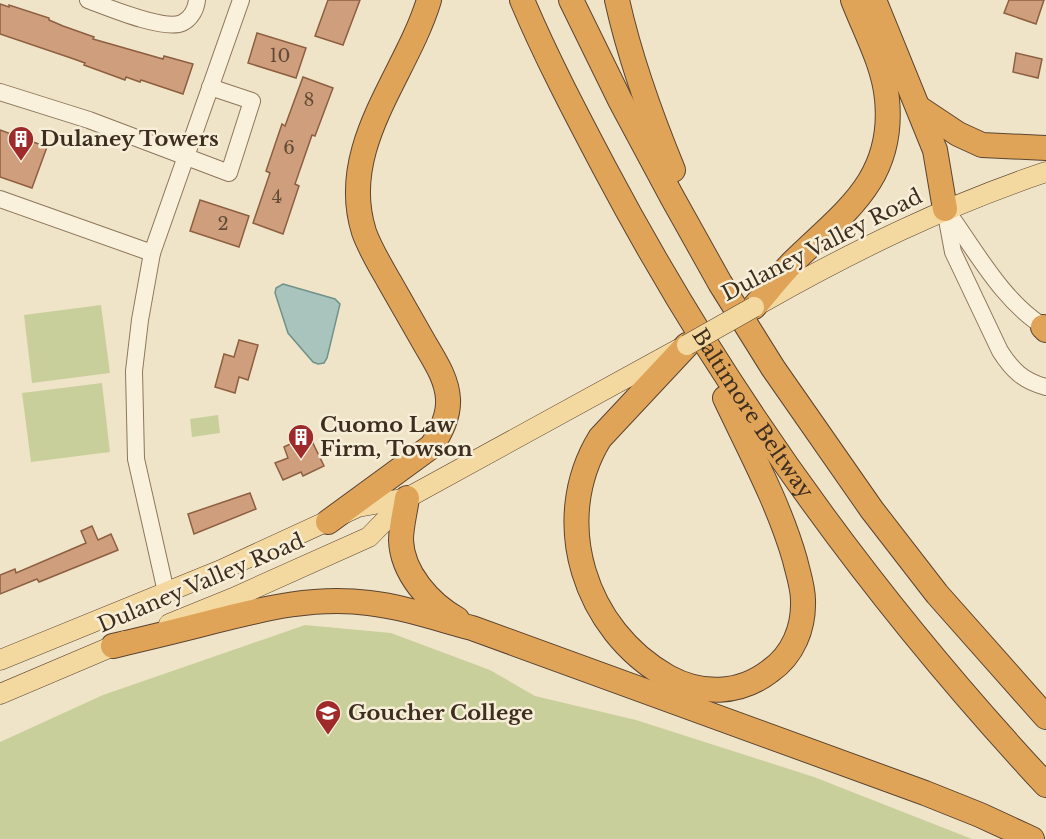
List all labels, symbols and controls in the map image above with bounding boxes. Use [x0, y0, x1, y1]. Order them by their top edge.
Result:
house number: 10 [270, 45, 290, 67]
house number: 8 [304, 89, 314, 111]
building icon: Dulaney Towers [6, 124, 36, 162]
place label: Dulaney Towers [40, 126, 219, 152]
house number: 6 [283, 137, 295, 159]
street label: Dulaney Valley Road [717, 183, 927, 307]
house number: 4 [272, 186, 282, 208]
house number: 2 [217, 213, 229, 235]
street label: Baltimore Beltway [687, 324, 819, 504]
place label: Cuomo Law Firm, Towson [320, 412, 473, 462]
building icon: Cuomo Law Firm, Towson [286, 422, 316, 460]
street label: Dulaney Valley Road [94, 528, 308, 638]
school or university icon: Goucher College [313, 698, 343, 736]
place label: Goucher College [348, 700, 533, 726]

